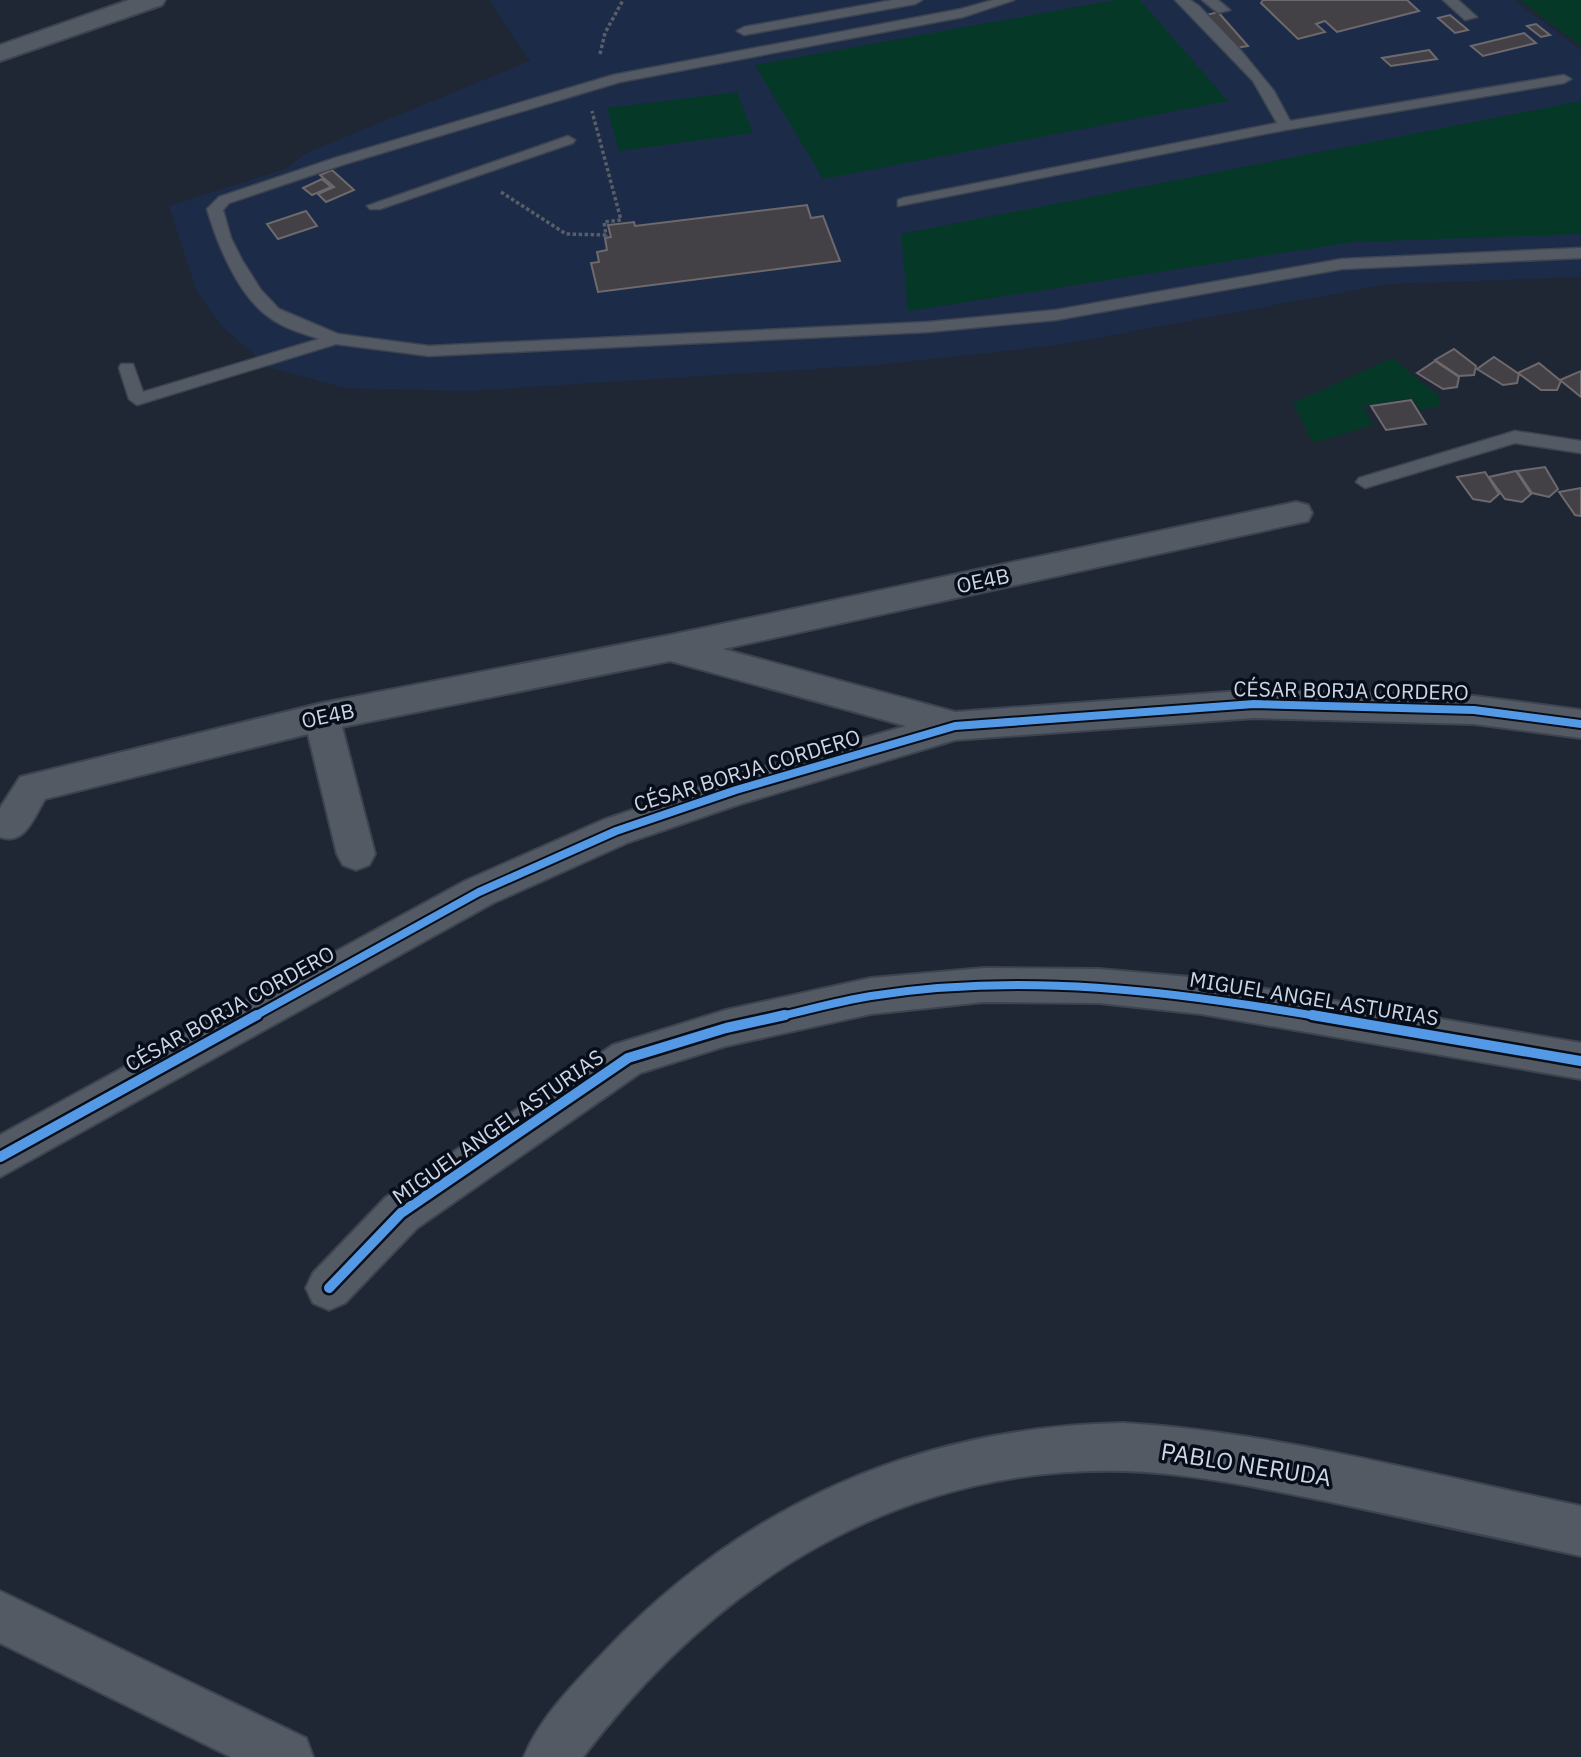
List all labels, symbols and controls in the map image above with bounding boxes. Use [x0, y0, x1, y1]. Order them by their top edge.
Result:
street label: OE4B [954, 561, 1012, 599]
street label: CÉSAR BORJA CORDERO [1233, 674, 1469, 706]
street label: OE4B [299, 696, 357, 734]
street label: CÉSAR BORJA CORDERO [630, 722, 863, 818]
street label: CÉSAR BORJA CORDERO [120, 939, 339, 1077]
street label: MIGUEL ANGEL ASTURIAS [1188, 964, 1441, 1032]
street label: MIGUEL ANGEL ASTURIAS [386, 1043, 609, 1210]
street label: PABLO NERUDA [1159, 1435, 1334, 1493]

